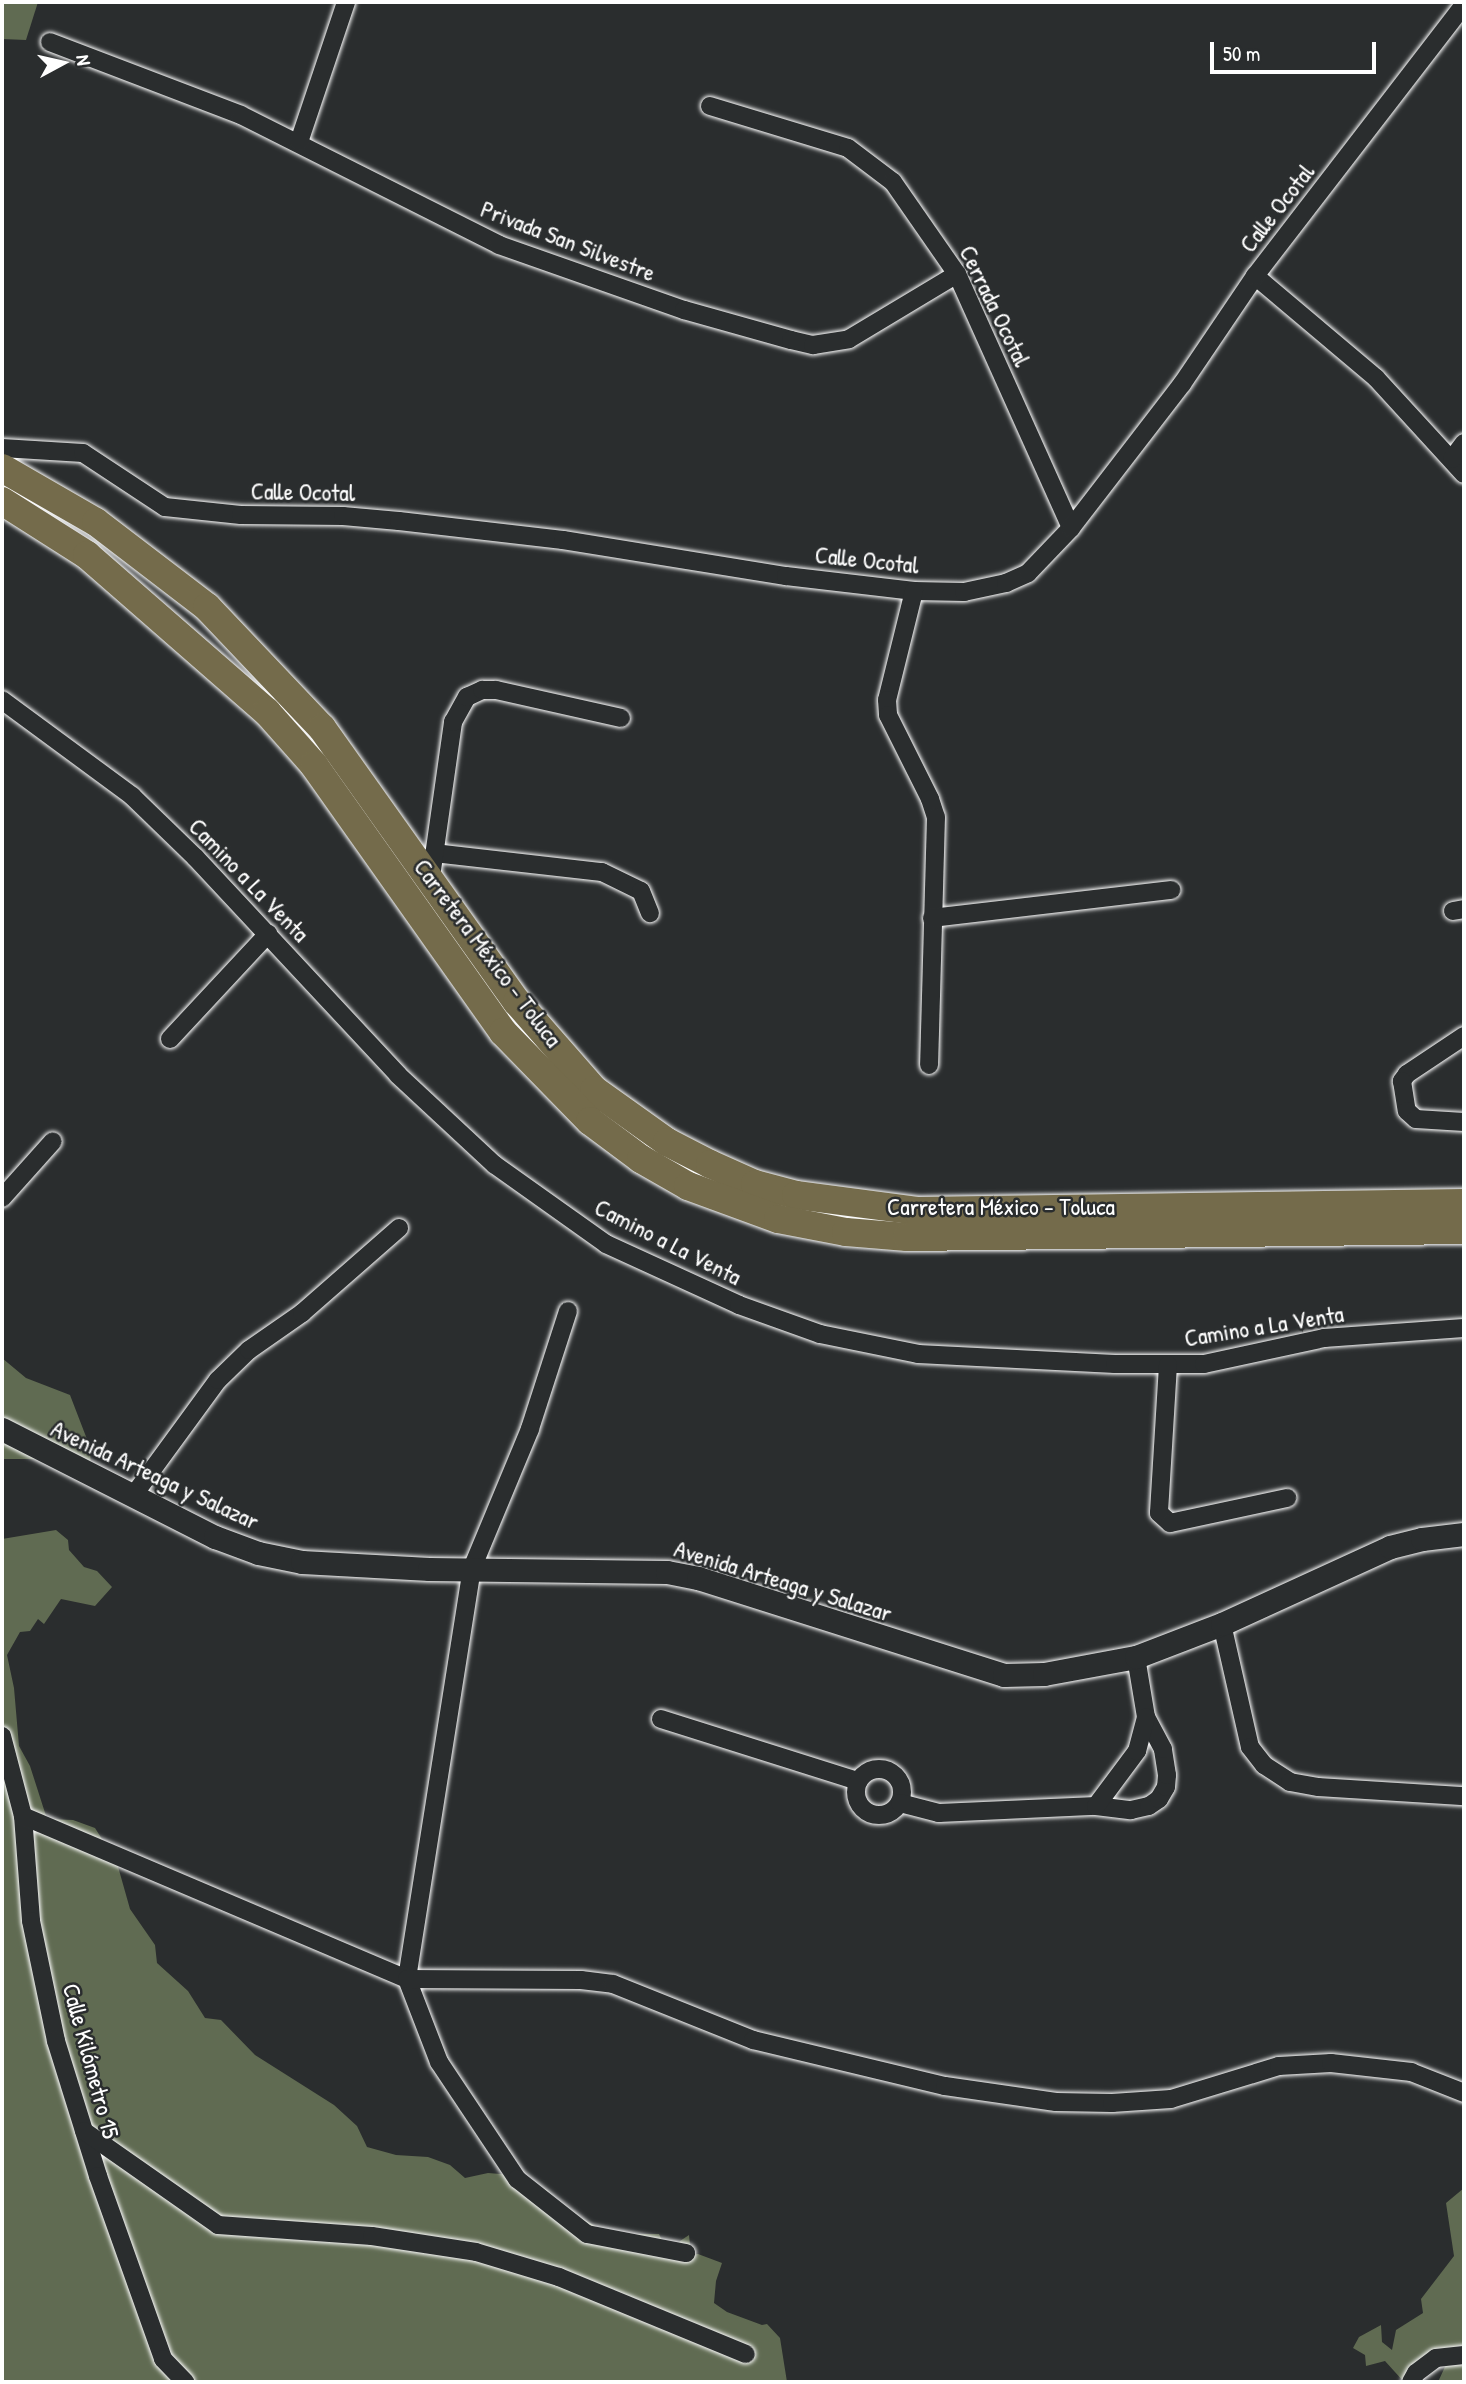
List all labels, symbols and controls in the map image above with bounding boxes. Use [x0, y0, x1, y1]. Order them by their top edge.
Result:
north arrow [28, 28, 98, 98]
scale bar [1214, 28, 1380, 72]
text: 50 m [1223, 39, 1260, 68]
text: N [70, 53, 97, 67]
street label: Calle Ocotal [1234, 158, 1320, 258]
street label: Privada San Silvestre [477, 195, 659, 287]
street label: Cerrada Ocotal [953, 241, 1037, 371]
street label: Calle Ocotal [251, 477, 355, 507]
street label: Calle Ocotal [814, 540, 920, 580]
street label: Camino a La Venta [183, 812, 315, 948]
street label: Carretera México - Toluca [408, 853, 568, 1053]
street label: Camino a La Venta [590, 1193, 746, 1291]
street label: Carretera México - Toluca [887, 1193, 1115, 1221]
street label: Camino a La Venta [1182, 1299, 1346, 1353]
street label: Avenida Arteaga y Salazar [47, 1414, 263, 1536]
street label: Avenida Arteaga y Salazar [671, 1534, 895, 1628]
street label: Calle Kilómetro 15 [56, 1980, 126, 2142]

